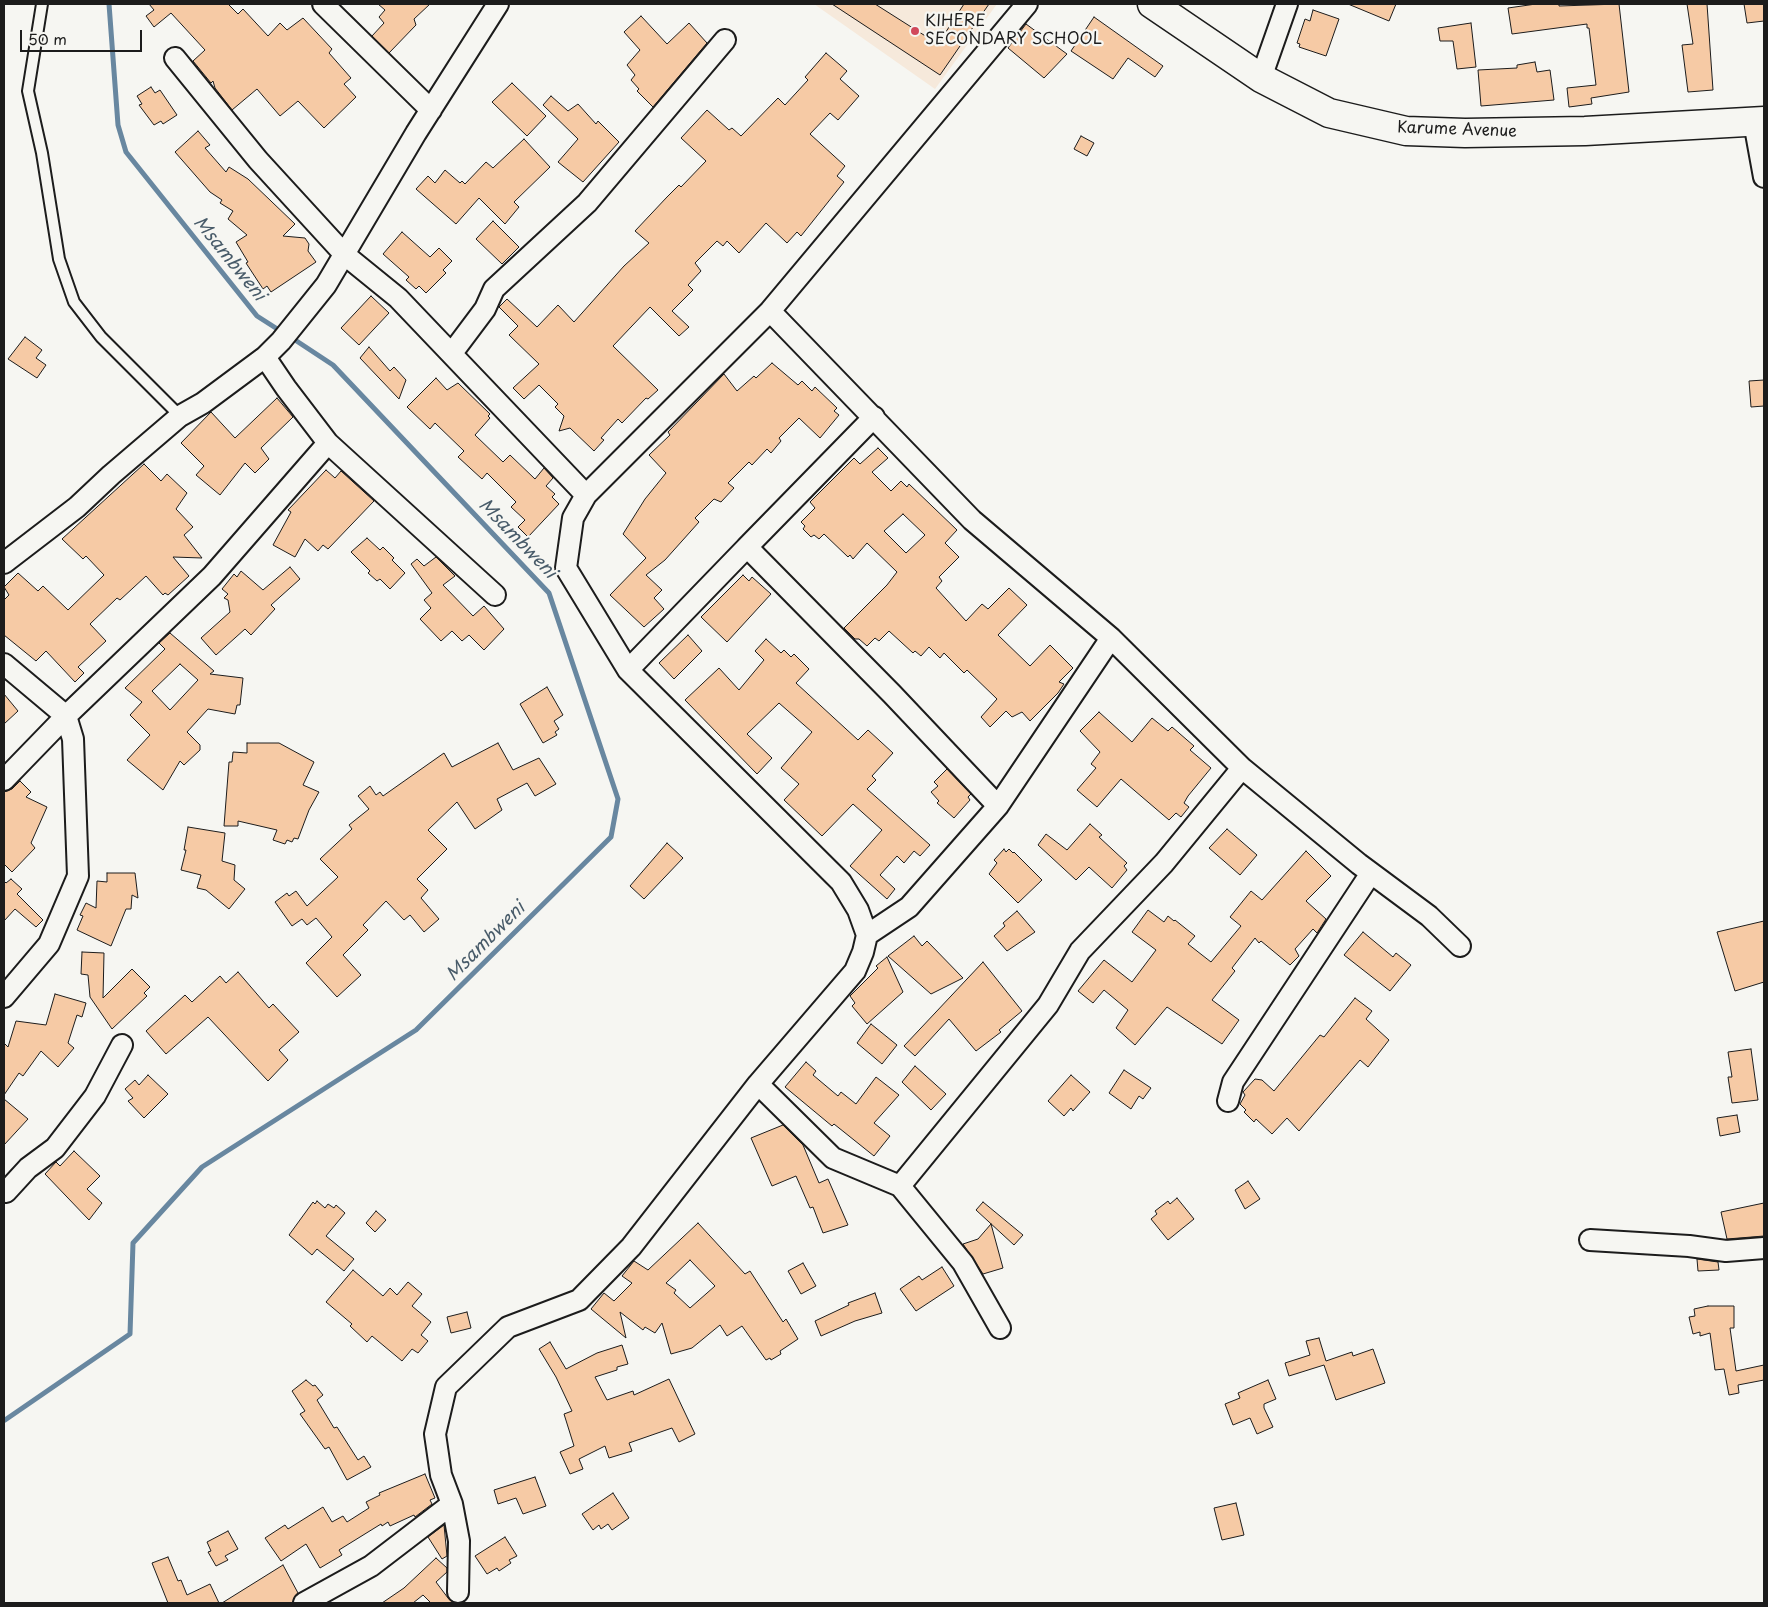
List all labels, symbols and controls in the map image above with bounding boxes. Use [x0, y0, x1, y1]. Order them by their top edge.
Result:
place label: KIHERE SECONDARY SCHOOL [925, 12, 1102, 50]
scale bar [22, 20, 145, 52]
marker: KIHERE SECONDARY SCHOOL [909, 25, 921, 37]
text: 50 m [28, 27, 67, 50]
street label: Karume Avenue [1397, 118, 1517, 142]
water label: Msambweni [188, 212, 270, 306]
water label: Msambweni [474, 495, 560, 583]
water label: Msambweni [442, 898, 530, 986]

